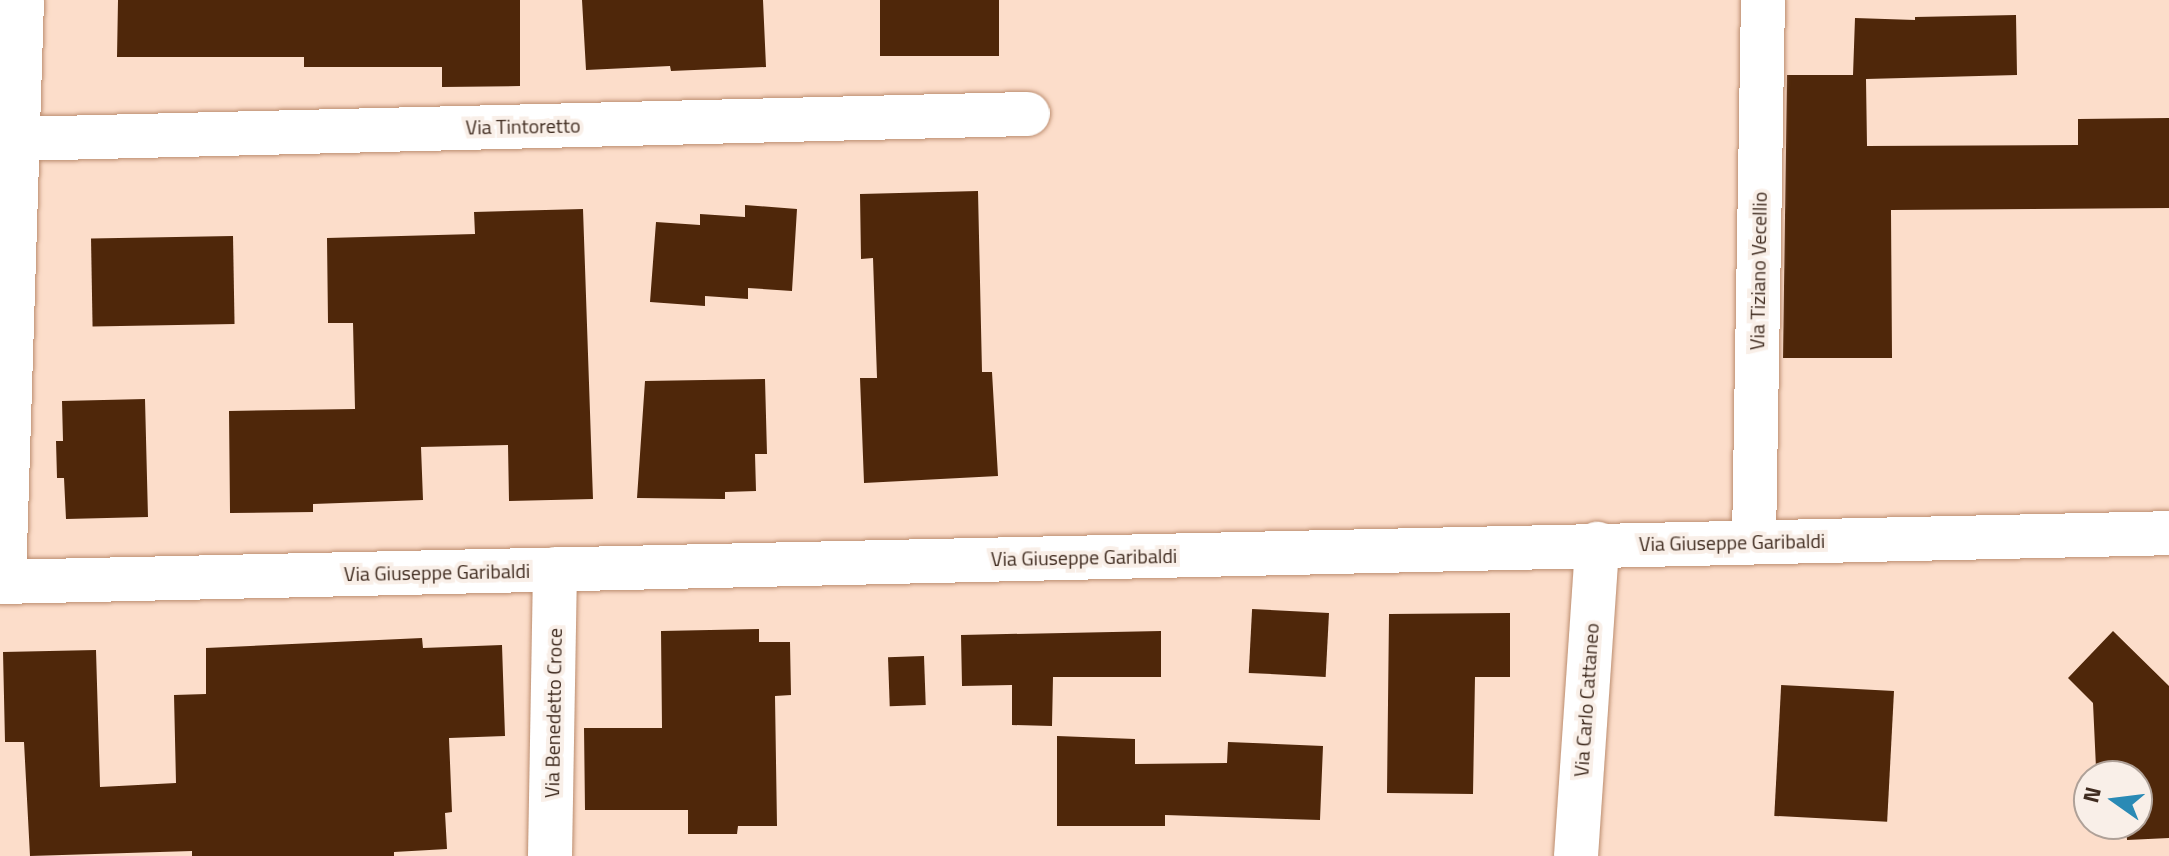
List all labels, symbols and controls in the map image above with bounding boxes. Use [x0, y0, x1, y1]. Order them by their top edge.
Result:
street label: Via Tintoretto [465, 113, 581, 139]
street label: Via Tiziano Vecellio [1745, 192, 1771, 350]
street label: Via Giuseppe Garibaldi [1639, 528, 1825, 556]
street label: Via Giuseppe Garibaldi [991, 543, 1177, 571]
street label: Via Giuseppe Garibaldi [344, 558, 530, 586]
street label: Via Carlo Cattaneo [1569, 622, 1603, 778]
street label: Via Benedetto Croce [540, 628, 566, 798]
north arrow [2073, 760, 2153, 840]
text: N [2073, 783, 2110, 806]

